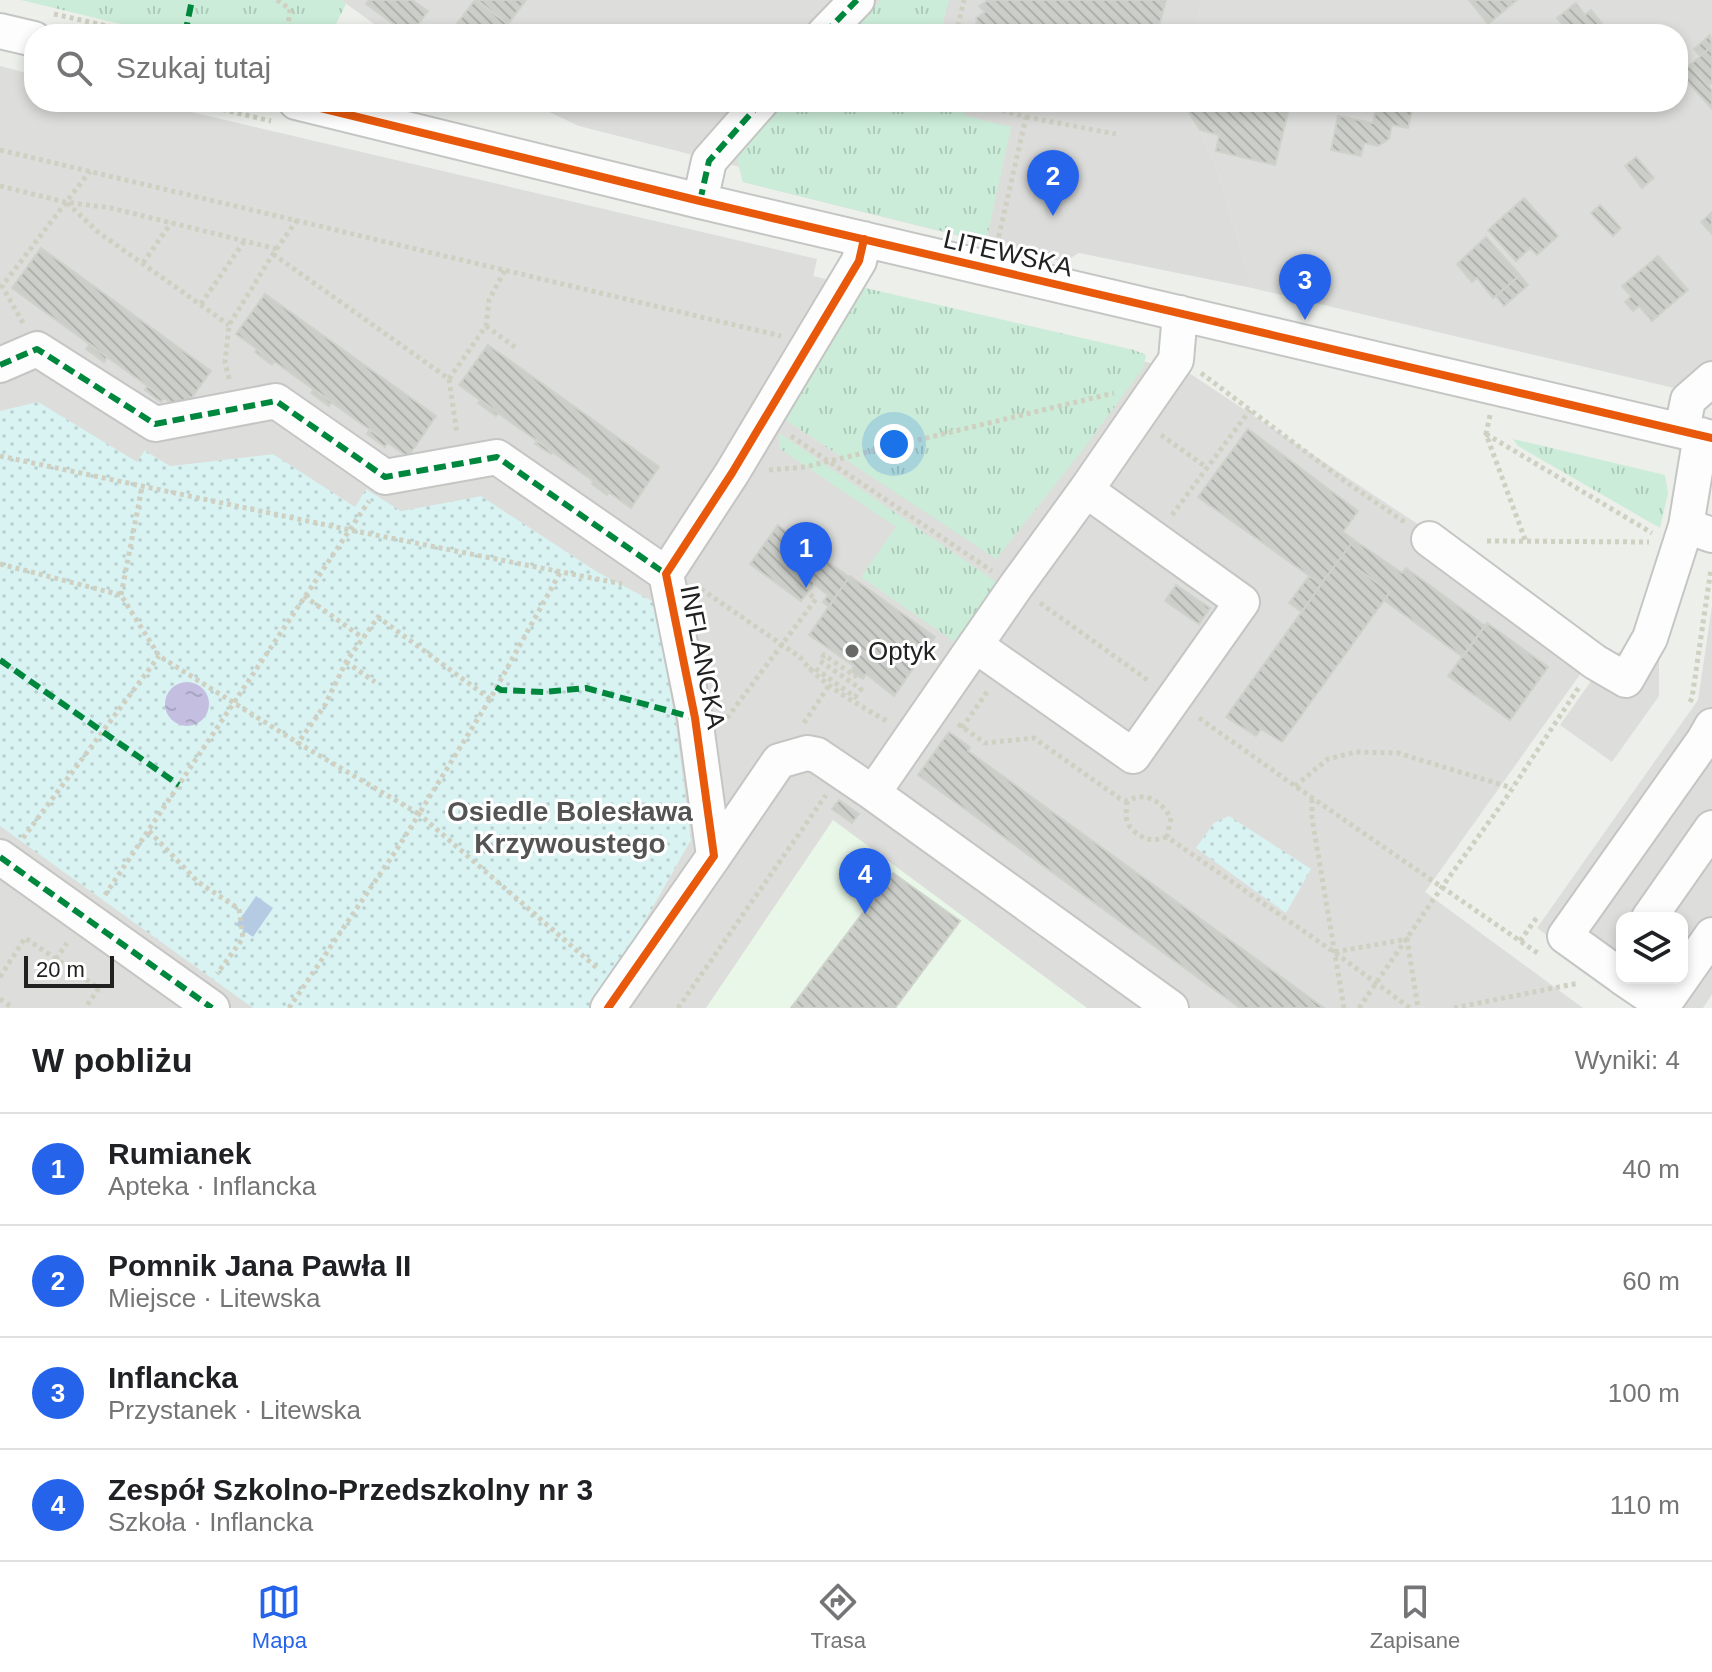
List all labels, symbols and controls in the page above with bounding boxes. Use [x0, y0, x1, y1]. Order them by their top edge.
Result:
search box [24, 24, 1688, 112]
icon: search [52, 46, 96, 90]
text: Szukaj tutaj [116, 51, 271, 84]
pin: 2 [1027, 150, 1079, 216]
street label: LITEWSKA [941, 224, 1076, 283]
pin: 3 [1279, 254, 1331, 320]
your location [874, 424, 914, 464]
pin: 1 [780, 522, 832, 588]
street label: INFLANCKA [674, 583, 732, 732]
place label: Optyk [868, 636, 937, 666]
marker: Optyk [843, 642, 861, 660]
district label: Osiedle Bolesława Krzywoustego [447, 796, 693, 859]
pin: 4 [839, 848, 891, 914]
map controls [1616, 912, 1688, 984]
button: layers [1616, 912, 1688, 984]
scale bar [24, 952, 114, 988]
text: 20 m [36, 957, 85, 982]
text: W pobliżu [32, 1041, 193, 1079]
text: Wyniki: 4 [1575, 1045, 1680, 1075]
text: Rumianek [108, 1137, 251, 1170]
text: 1 [51, 1154, 65, 1184]
text: 40 m [1622, 1154, 1680, 1184]
text: Apteka · Inflancka [108, 1171, 316, 1201]
text: Pomnik Jana Pawła II [108, 1249, 411, 1282]
text: 2 [51, 1266, 65, 1296]
text: 60 m [1622, 1266, 1680, 1296]
text: Miejsce · Litewska [108, 1283, 320, 1313]
text: Inflancka [108, 1361, 238, 1394]
text: 3 [51, 1378, 65, 1408]
text: 100 m [1608, 1378, 1680, 1408]
text: Przystanek · Litewska [108, 1395, 361, 1425]
text: Zespół Szkolno-Przedszkolny nr 3 [108, 1473, 593, 1506]
text: 4 [51, 1490, 65, 1520]
text: 110 m [1610, 1490, 1680, 1520]
text: Szkoła · Inflancka [108, 1507, 313, 1537]
tab: Mapa [252, 1580, 307, 1654]
tab: Trasa [811, 1580, 866, 1654]
tab: Zapisane [1370, 1580, 1460, 1654]

